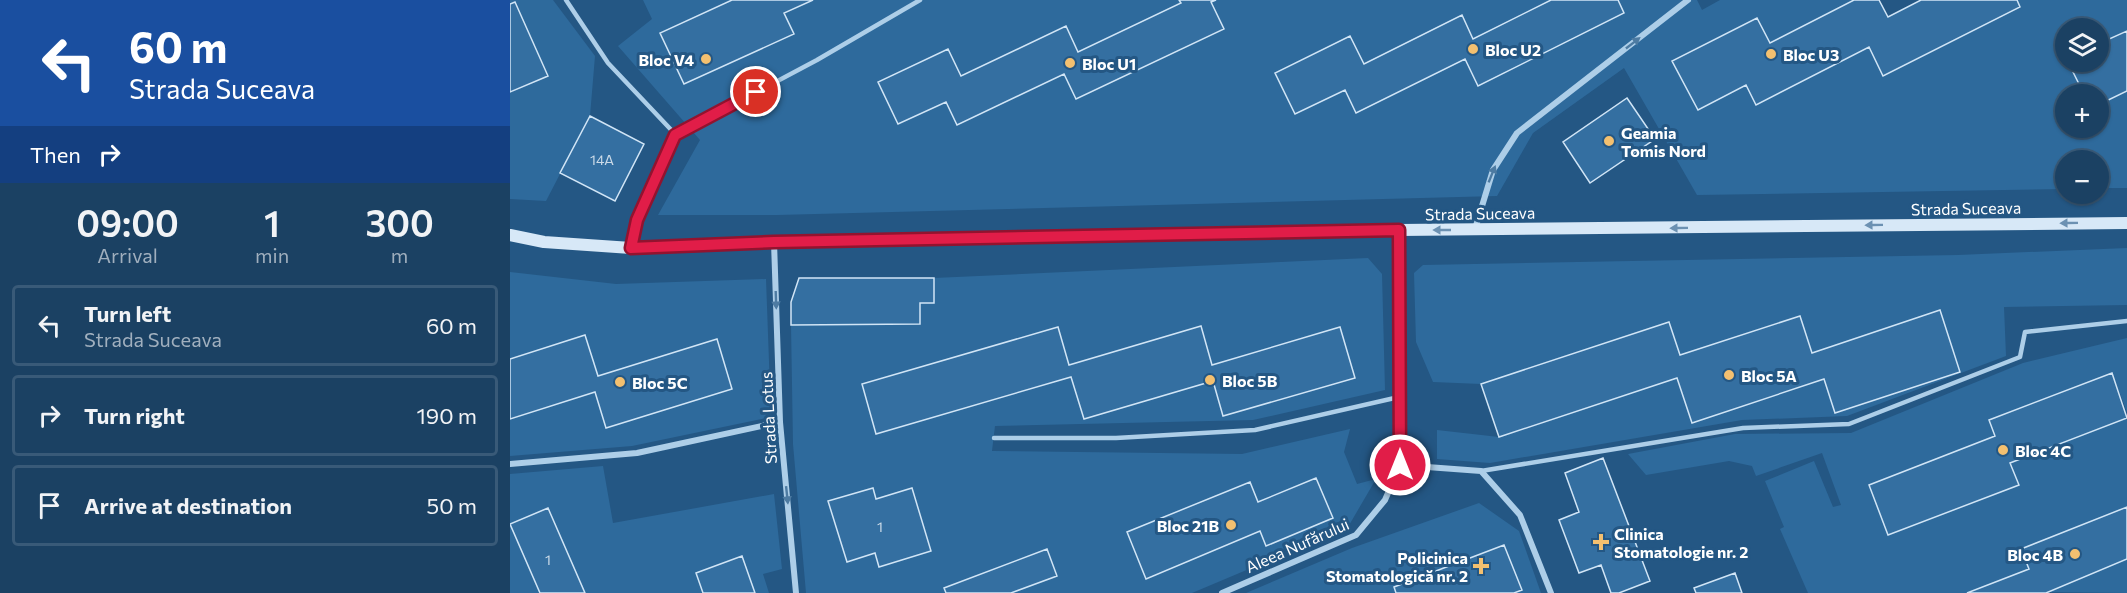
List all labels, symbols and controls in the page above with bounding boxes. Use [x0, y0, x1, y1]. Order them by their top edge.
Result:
map controls [2055, 18, 2109, 204]
button: layers [2055, 18, 2109, 72]
text: 60 m [129, 20, 228, 72]
icon: left [30, 24, 108, 102]
one-way arrow [1625, 37, 1640, 49]
place label: Bloc U2 [1485, 40, 1541, 59]
marker: Bloc U2 [1466, 42, 1480, 56]
place label: Bloc U3 [1783, 45, 1839, 64]
marker: Bloc U3 [1764, 47, 1778, 61]
place label: Bloc V4 [638, 50, 694, 69]
marker: Bloc V4 [699, 52, 713, 66]
place label: Bloc U1 [1082, 54, 1136, 73]
marker: Bloc U1 [1063, 56, 1077, 70]
pin [730, 66, 781, 117]
text: Strada Suceava [129, 72, 315, 105]
icon: arrive [739, 75, 772, 108]
button: + [2055, 84, 2109, 138]
place label: Geamia Tomis Nord [1621, 123, 1706, 160]
marker: Geamia Tomis Nord [1602, 134, 1616, 148]
icon: right [93, 138, 126, 171]
text: Then [30, 141, 81, 168]
button: − [2055, 150, 2109, 204]
house number: 14A [590, 151, 614, 168]
one-way arrow [1488, 165, 1497, 183]
street label: Strada Suceava [1911, 198, 2021, 218]
text: 09:00 [76, 200, 179, 244]
text: 1 [264, 200, 280, 244]
text: 300 [365, 200, 434, 244]
street label: Strada Suceava [1425, 203, 1535, 223]
one-way arrow [2059, 218, 2078, 228]
one-way arrow [1864, 221, 1883, 230]
one-way arrow [1669, 223, 1688, 232]
one-way arrow [1432, 225, 1451, 235]
text: Arrival [97, 243, 158, 267]
text: min [255, 243, 289, 267]
text: m [391, 243, 408, 267]
one-way arrow [771, 291, 781, 310]
text: Turn left [84, 300, 171, 327]
icon: left [33, 309, 66, 342]
text: 60 m [426, 312, 477, 339]
text: Strada Suceava [84, 327, 222, 351]
place label: Bloc 5A [1741, 366, 1797, 385]
marker: Bloc 5A [1722, 368, 1736, 382]
street label: Strada Lotus [756, 371, 780, 465]
place label: Bloc 5B [1222, 371, 1278, 390]
place label: Bloc 5C [632, 373, 688, 392]
marker: Bloc 5B [1203, 373, 1217, 387]
marker: Bloc 5C [613, 375, 627, 389]
icon: right [33, 399, 66, 432]
text: Turn right [84, 402, 185, 429]
text: 190 m [416, 402, 477, 429]
position arrow [1368, 433, 1432, 497]
place label: Bloc 4C [2015, 441, 2071, 460]
marker: Bloc 4C [1996, 443, 2010, 457]
one-way arrow [782, 485, 792, 504]
icon: arrive [33, 489, 66, 522]
text: Arrive at destination [84, 492, 292, 519]
text: 50 m [427, 492, 477, 519]
street label: Aleea Nufărului [1242, 514, 1352, 576]
place label: Bloc 21B [1157, 516, 1219, 535]
house number: 1 [877, 518, 883, 535]
marker: Bloc 21B [1224, 518, 1238, 532]
place label: Clinica Stomatologie nr. 2 [1614, 524, 1748, 561]
marker: Clinica Stomatologie nr. 2 [1592, 533, 1610, 551]
place label: Bloc 4B [2007, 545, 2063, 564]
marker: Bloc 4B [2068, 547, 2082, 561]
place label: Policinica Stomatologică nr. 2 [1326, 548, 1468, 585]
house number: 1 [545, 551, 551, 568]
marker: Policinica Stomatologică nr. 2 [1472, 557, 1490, 575]

